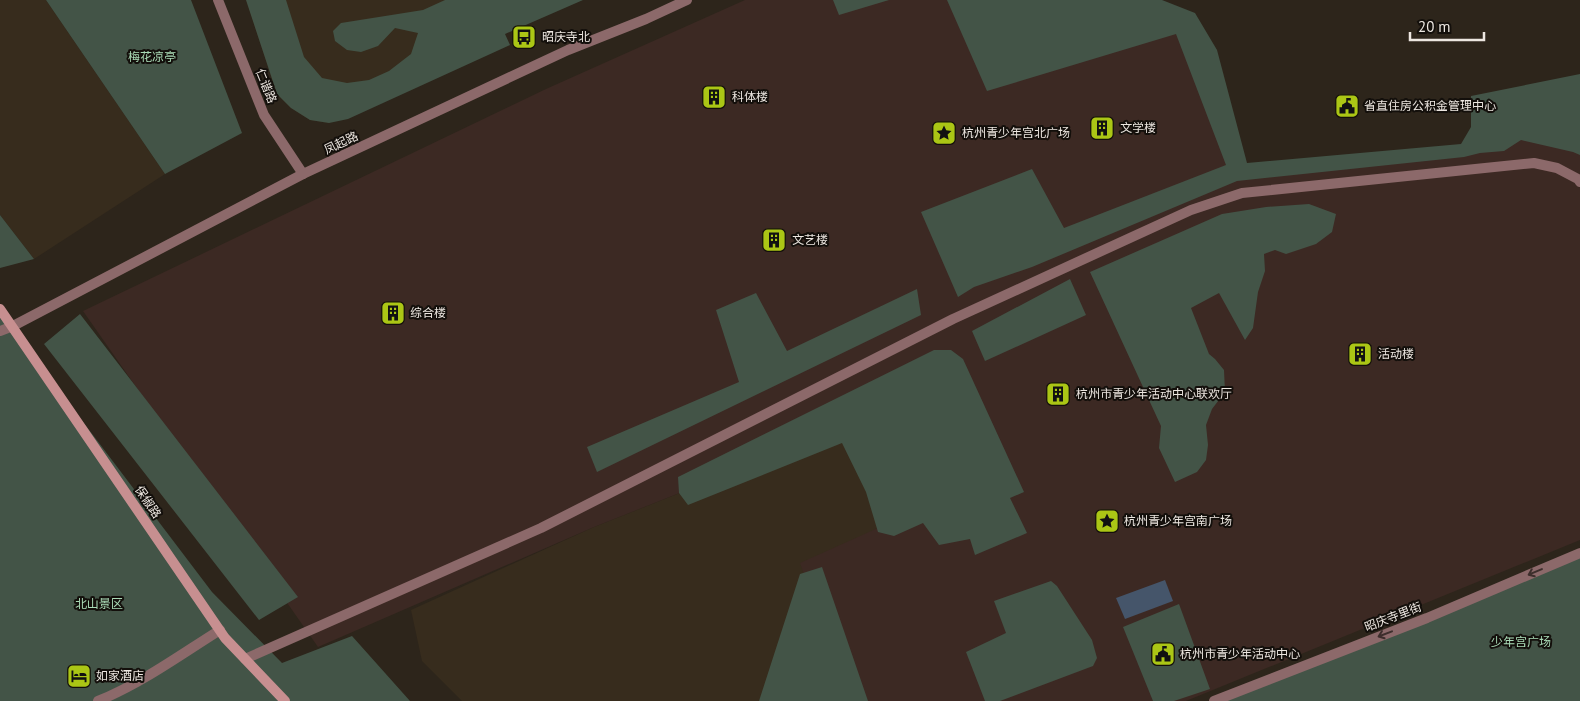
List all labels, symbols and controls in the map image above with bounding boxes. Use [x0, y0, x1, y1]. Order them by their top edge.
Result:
scale bar [1410, 10, 1484, 42]
text: 20 m [1418, 17, 1451, 36]
bus stop icon: 昭庆寺北 [511, 24, 537, 50]
place label: 昭庆寺北 [542, 29, 590, 44]
park label: 梅花凉亭 [128, 49, 176, 64]
street label: 仁谐路 [253, 66, 280, 105]
building icon: 科体楼 [701, 84, 727, 110]
place label: 科体楼 [732, 89, 768, 104]
public building icon: 省直住房公积金管理中心 [1334, 93, 1360, 119]
place label: 省直住房公积金管理中心 [1364, 98, 1496, 113]
building icon: 文学楼 [1089, 115, 1115, 141]
place icon: 杭州青少年宫北广场 [931, 120, 957, 146]
place label: 文学楼 [1120, 120, 1156, 135]
place label: 杭州青少年宫北广场 [962, 125, 1070, 140]
street label: 凤起路 [321, 128, 360, 157]
building icon: 文艺楼 [761, 227, 787, 253]
place label: 文艺楼 [792, 232, 828, 247]
building icon: 综合楼 [380, 300, 406, 326]
place label: 综合楼 [410, 305, 446, 320]
building icon: 活动楼 [1347, 341, 1373, 367]
place label: 活动楼 [1378, 346, 1414, 361]
building icon: 杭州市青少年活动中心联欢厅 [1045, 381, 1071, 407]
place label: 杭州市青少年活动中心联欢厅 [1076, 386, 1232, 401]
street label: 保俶路 [132, 483, 165, 521]
place icon: 杭州青少年宫南广场 [1094, 508, 1120, 534]
place label: 杭州青少年宫南广场 [1124, 513, 1232, 528]
one-way arrow [1528, 568, 1543, 578]
park label: 北山景区 [75, 596, 123, 611]
street label: 昭庆寺里街 [1362, 599, 1424, 634]
one-way arrow [1378, 630, 1393, 639]
park label: 少年宫广场 [1491, 634, 1551, 649]
public building icon: 杭州市青少年活动中心 [1150, 641, 1176, 667]
place label: 杭州市青少年活动中心 [1180, 646, 1300, 661]
hotel icon: 如家酒店 [66, 663, 92, 689]
place label: 如家酒店 [96, 668, 144, 683]

